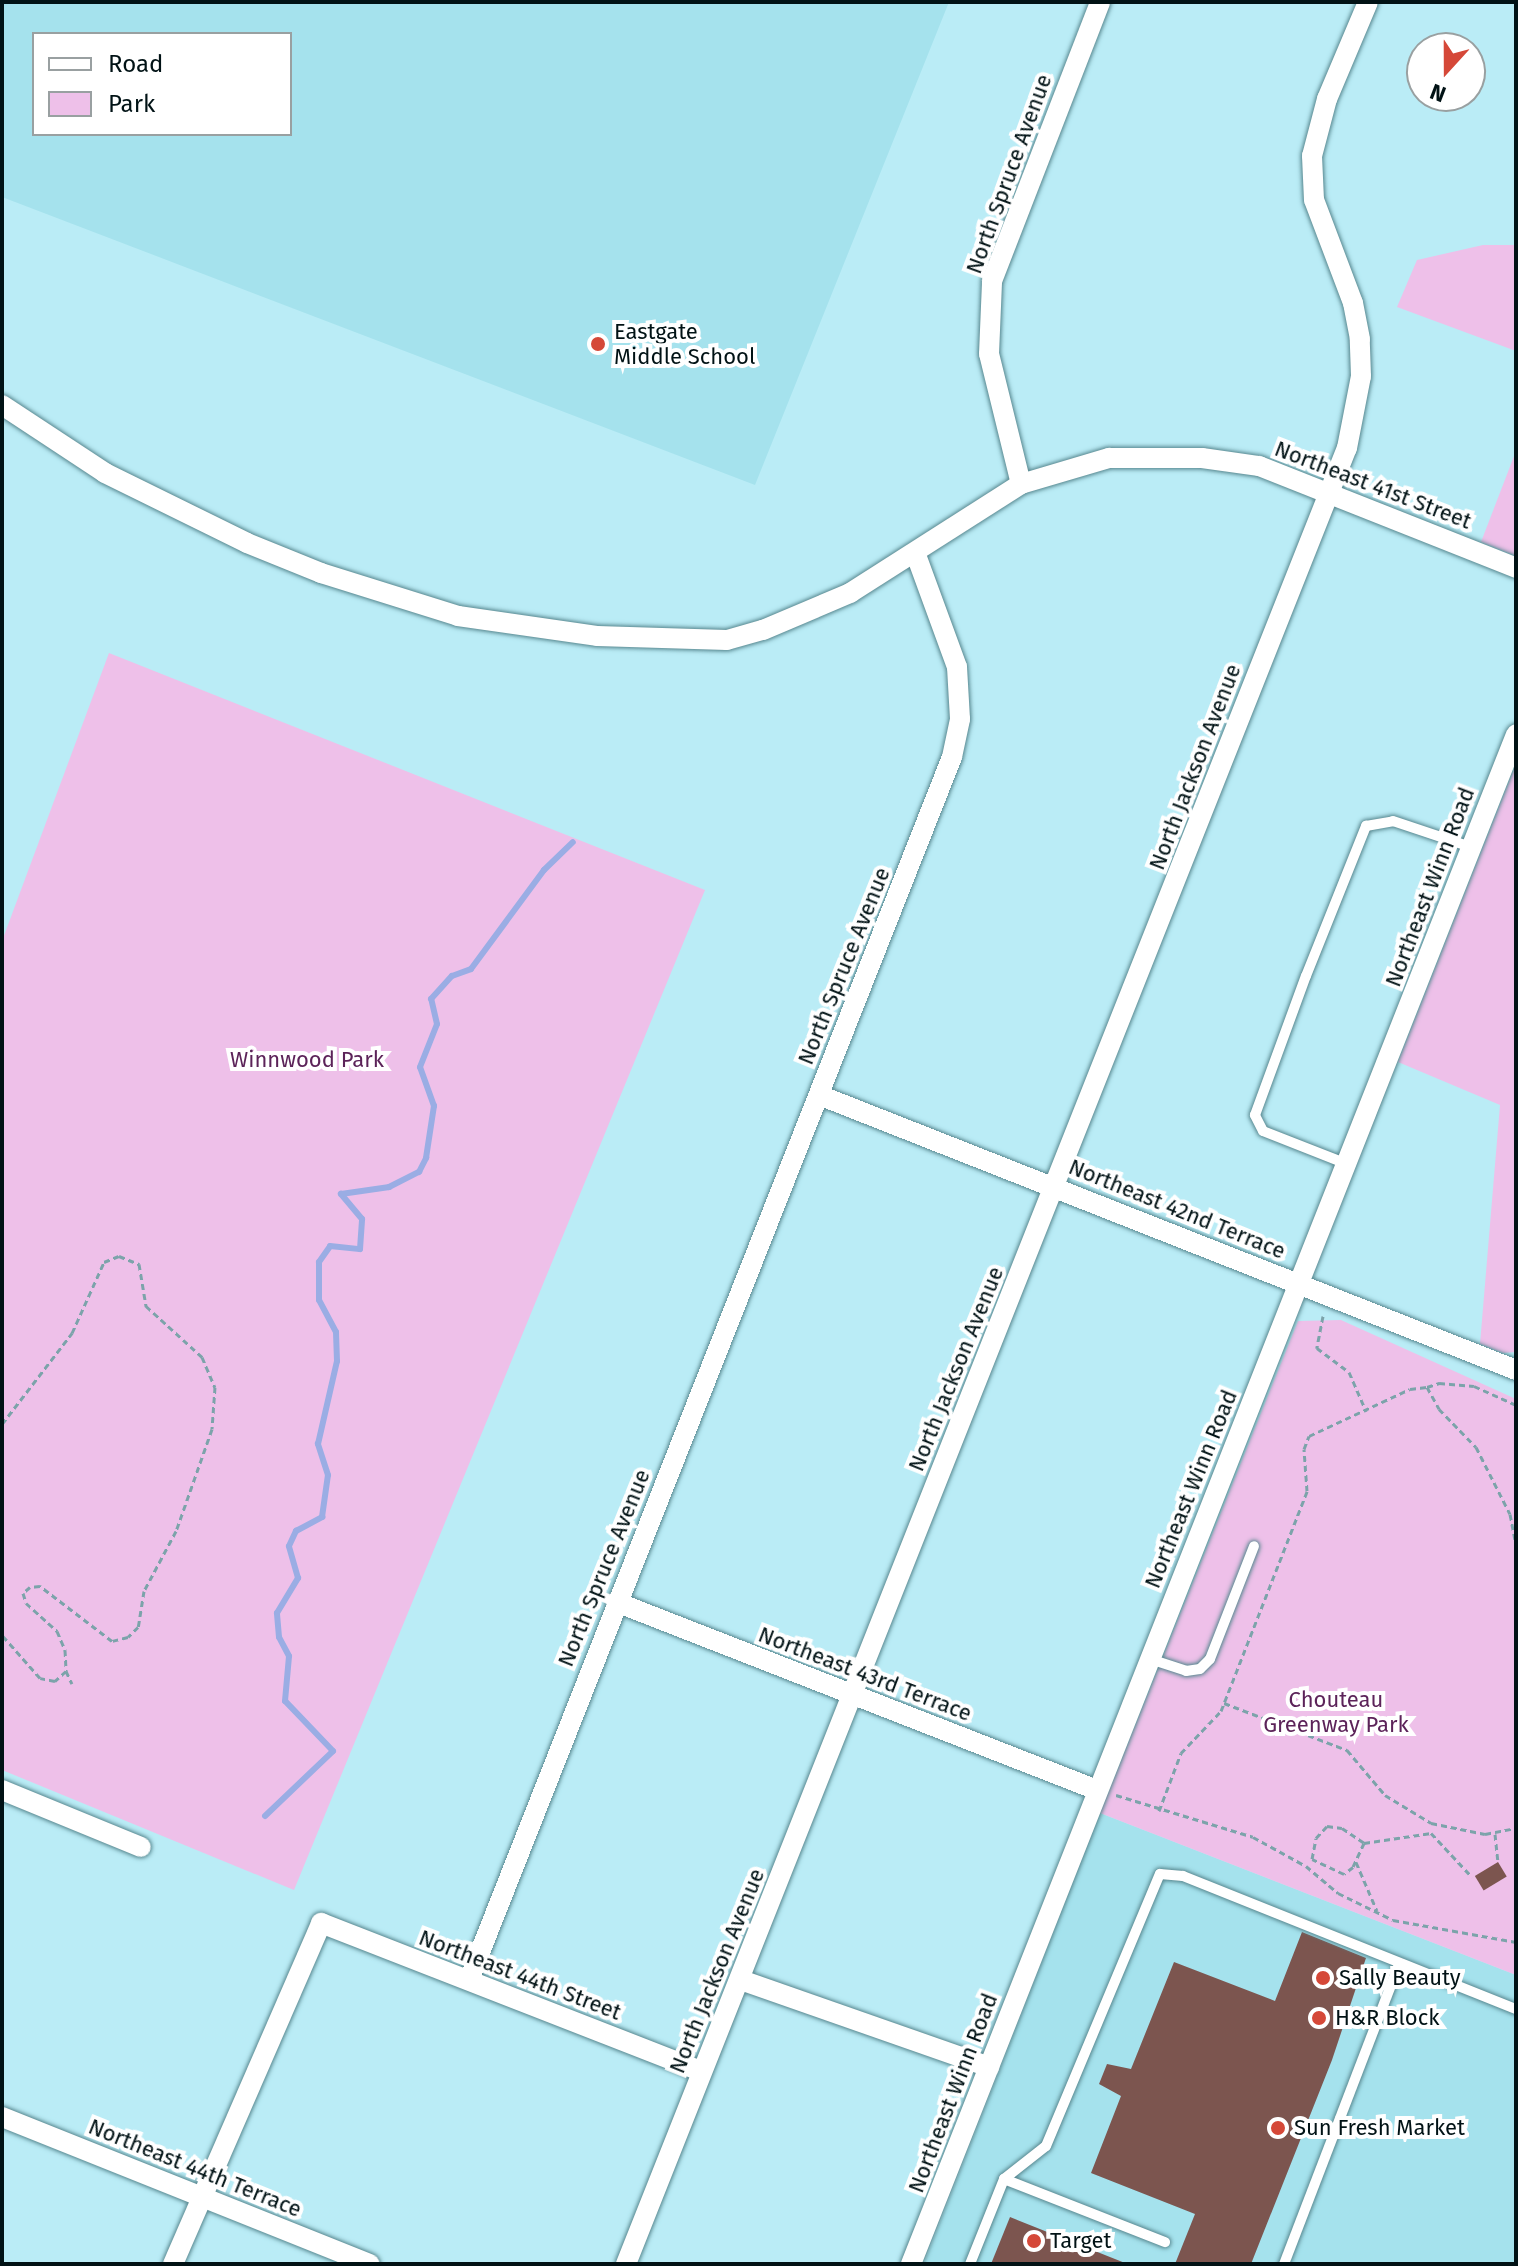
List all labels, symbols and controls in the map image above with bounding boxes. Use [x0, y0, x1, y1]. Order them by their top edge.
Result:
legend [32, 32, 292, 136]
north arrow [1406, 32, 1486, 112]
text: Road [108, 50, 163, 78]
street label: North Spruce Avenue [961, 71, 1057, 277]
text: N [1426, 78, 1450, 108]
text: Park [108, 90, 155, 118]
place label: Eastgate Middle School [614, 318, 755, 370]
marker: Eastgate Middle School [589, 335, 607, 353]
street label: Northeast 41st Street [1271, 435, 1475, 535]
street label: North Jackson Avenue [1144, 660, 1246, 874]
street label: Northeast Winn Road [1380, 784, 1480, 990]
street label: North Spruce Avenue [792, 864, 896, 1068]
park label: Winnwood Park [230, 1047, 384, 1073]
street label: Northeast 42nd Terrace [1065, 1153, 1289, 1265]
street label: North Jackson Avenue [903, 1263, 1009, 1475]
street label: Northeast Winn Road [1139, 1386, 1243, 1592]
street label: North Spruce Avenue [552, 1466, 656, 1670]
street label: Northeast 43rd Terrace [755, 1621, 975, 1727]
park label: Chouteau Greenway Park [1263, 1686, 1409, 1738]
street label: North Jackson Avenue [664, 1865, 770, 2077]
street label: Northeast 44th Street [415, 1924, 625, 2026]
place label: Sally Beauty [1339, 1965, 1461, 1991]
marker: Sally Beauty [1314, 1969, 1332, 1987]
street label: Northeast Winn Road [903, 1990, 1003, 2196]
place label: H&R Block [1335, 2005, 1439, 2031]
marker: H&R Block [1310, 2009, 1328, 2027]
street label: Northeast 44th Terrace [85, 2113, 305, 2223]
place label: Sun Fresh Market [1294, 2115, 1465, 2141]
marker: Sun Fresh Market [1269, 2119, 1287, 2137]
place label: Target [1050, 2228, 1111, 2254]
marker: Target [1025, 2232, 1043, 2250]

